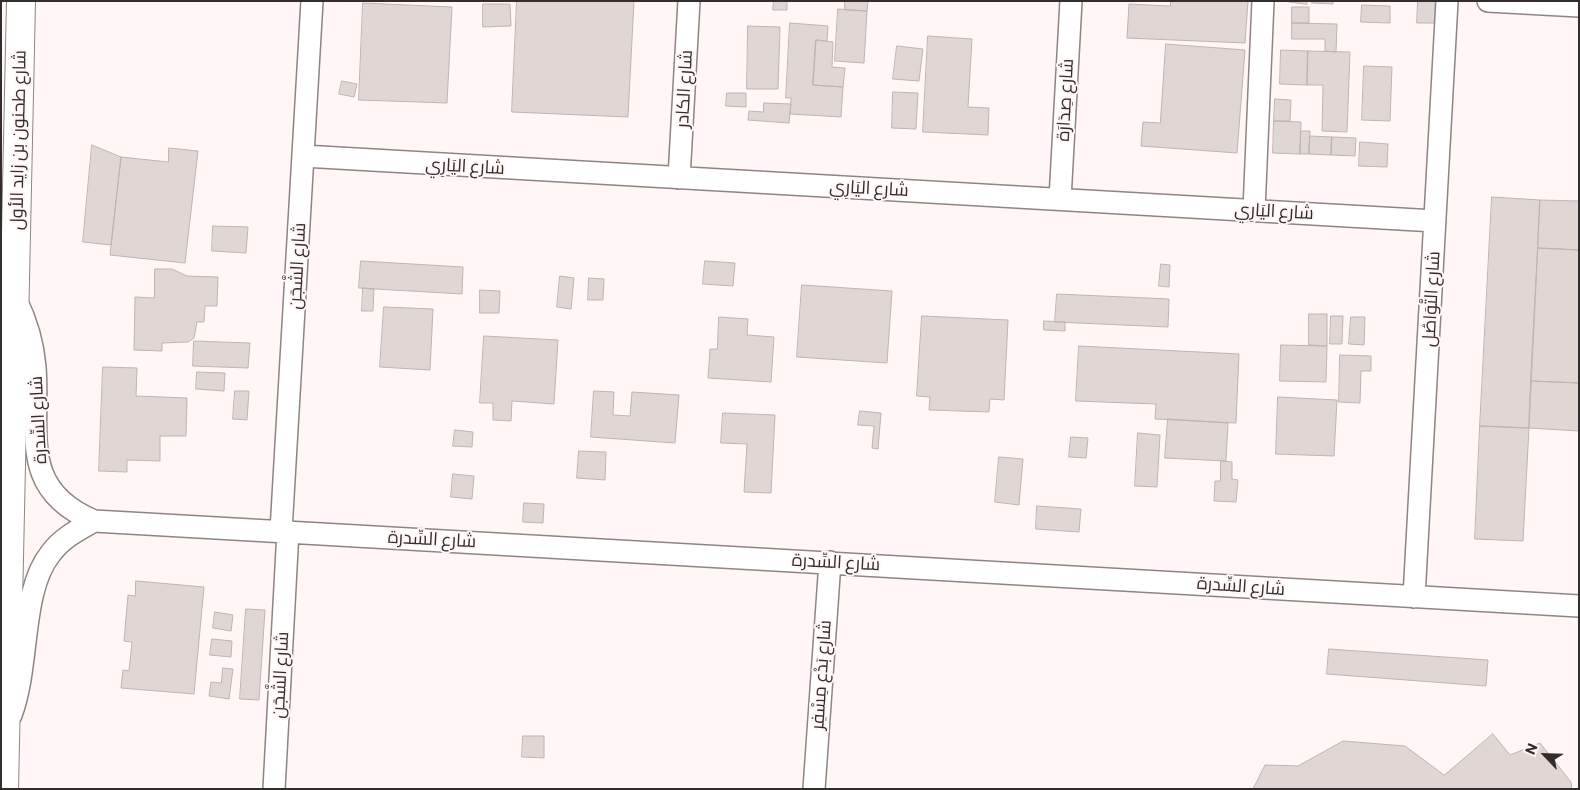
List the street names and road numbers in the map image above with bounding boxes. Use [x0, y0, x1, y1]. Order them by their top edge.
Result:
street label: شارع الكادر [671, 49, 697, 129]
street label: شارع طحنون بن زايد الأول [6, 50, 30, 230]
street label: شارع صِدَارَة [1052, 58, 1078, 142]
street label: شارع اليَارِي [425, 153, 505, 179]
street label: شارع اليَارِي [829, 175, 909, 201]
street label: شارع اليَارِي [1234, 198, 1314, 224]
street label: شارع الشَّجَن [284, 222, 310, 310]
street label: شارع التَّوَاصُل [1418, 251, 1444, 347]
street label: شارع السِّدرة [25, 375, 51, 465]
street label: شارع السِّدرة [387, 526, 477, 552]
street label: شارع السِّدرة [791, 549, 881, 575]
street label: شارع السِّدرة [1196, 572, 1286, 600]
street label: شارع بَدْع مِسْفِر [806, 619, 836, 731]
street label: شارع الشَّجَن [267, 631, 293, 719]

